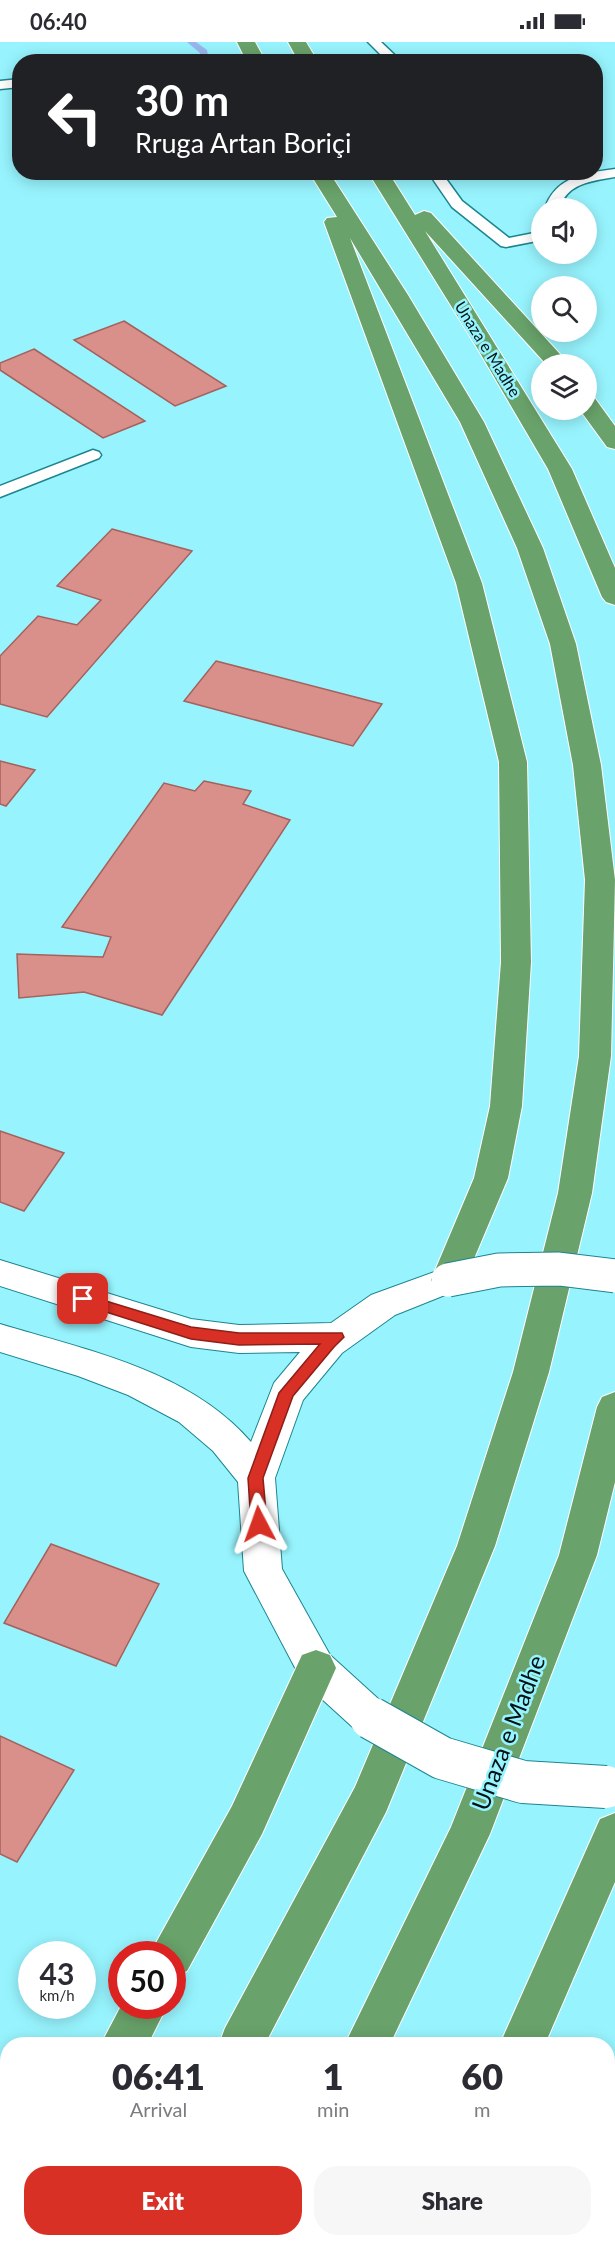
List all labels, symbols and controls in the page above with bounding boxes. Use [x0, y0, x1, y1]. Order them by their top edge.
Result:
text: 06:40 [30, 8, 87, 35]
text: 30 m [135, 75, 229, 125]
icon: left [36, 78, 114, 156]
text: Rruga Artan Boriçi [135, 126, 351, 159]
map controls [531, 198, 597, 420]
button: sound [531, 198, 597, 264]
button: search [531, 276, 597, 342]
street label: Unaza e Madhe [451, 297, 525, 400]
button: layers [531, 354, 597, 420]
pin [57, 1273, 108, 1324]
icon: arrive [66, 1282, 99, 1315]
position arrow [227, 1492, 291, 1556]
street label: Unaza e Madhe [465, 1651, 550, 1814]
speed limit sign: 50 [108, 1941, 186, 2019]
text: 43 [40, 1955, 74, 1991]
text: km/h [39, 1986, 75, 2004]
text: 06:41 [112, 2054, 205, 2098]
text: 1 [323, 2054, 344, 2098]
text: 60 [461, 2054, 503, 2098]
text: Arrival [130, 2097, 187, 2121]
text: min [317, 2097, 349, 2121]
text: m [474, 2097, 490, 2121]
button: Exit [24, 2166, 302, 2235]
button: Share [314, 2166, 591, 2235]

